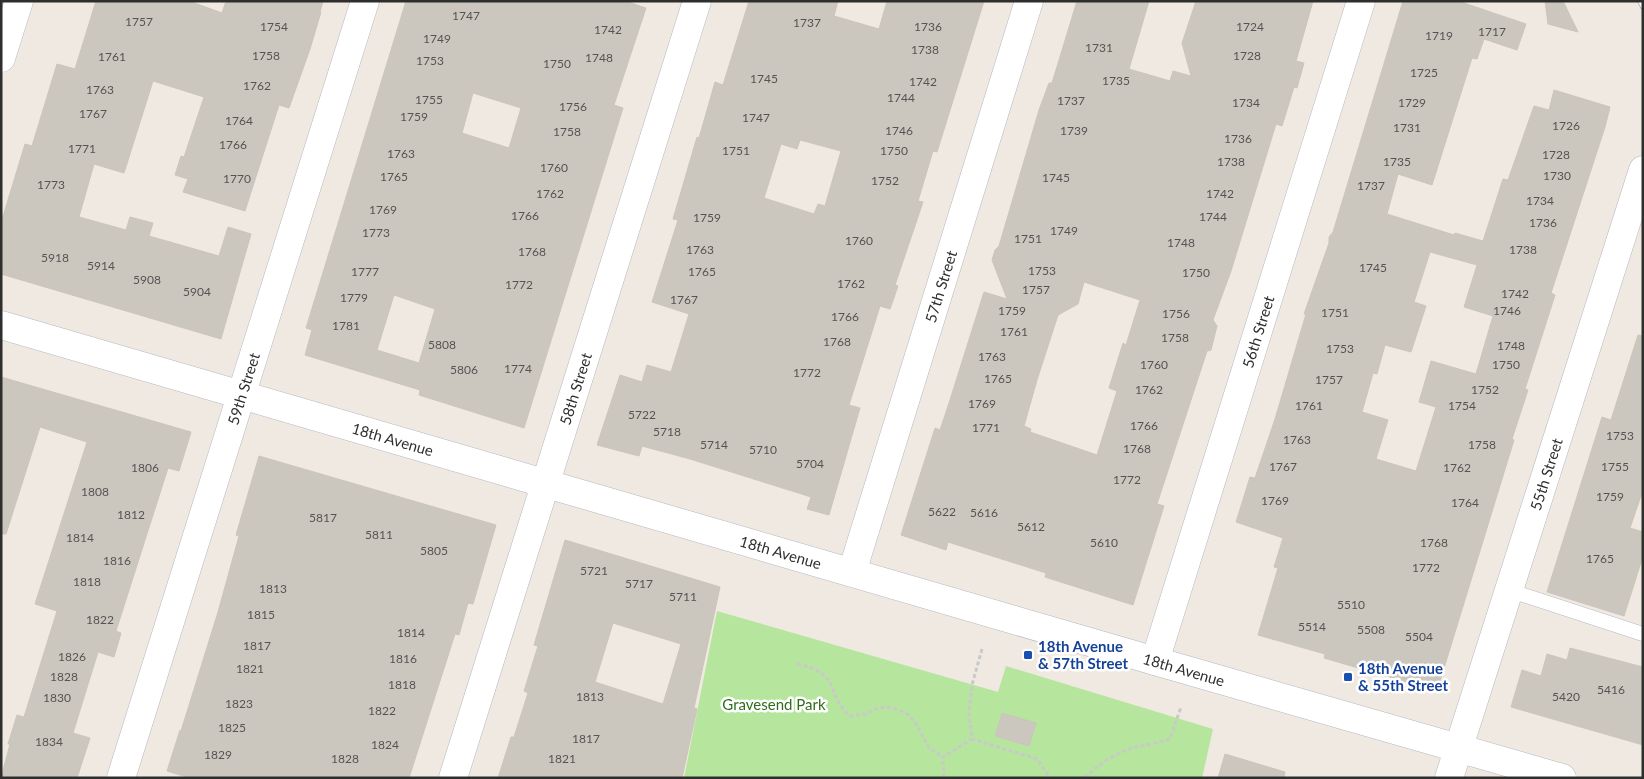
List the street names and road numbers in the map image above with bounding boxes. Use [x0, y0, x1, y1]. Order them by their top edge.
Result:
street label: 57th Street [921, 248, 960, 325]
street label: 56th Street [1238, 293, 1278, 370]
street label: 59th Street [223, 350, 263, 427]
street label: 58th Street [555, 350, 595, 427]
street label: 18th Avenue [350, 419, 436, 459]
street label: 55th Street [1526, 435, 1566, 512]
street label: 18th Avenue [738, 532, 824, 572]
street label: 18th Avenue [1141, 649, 1227, 690]

